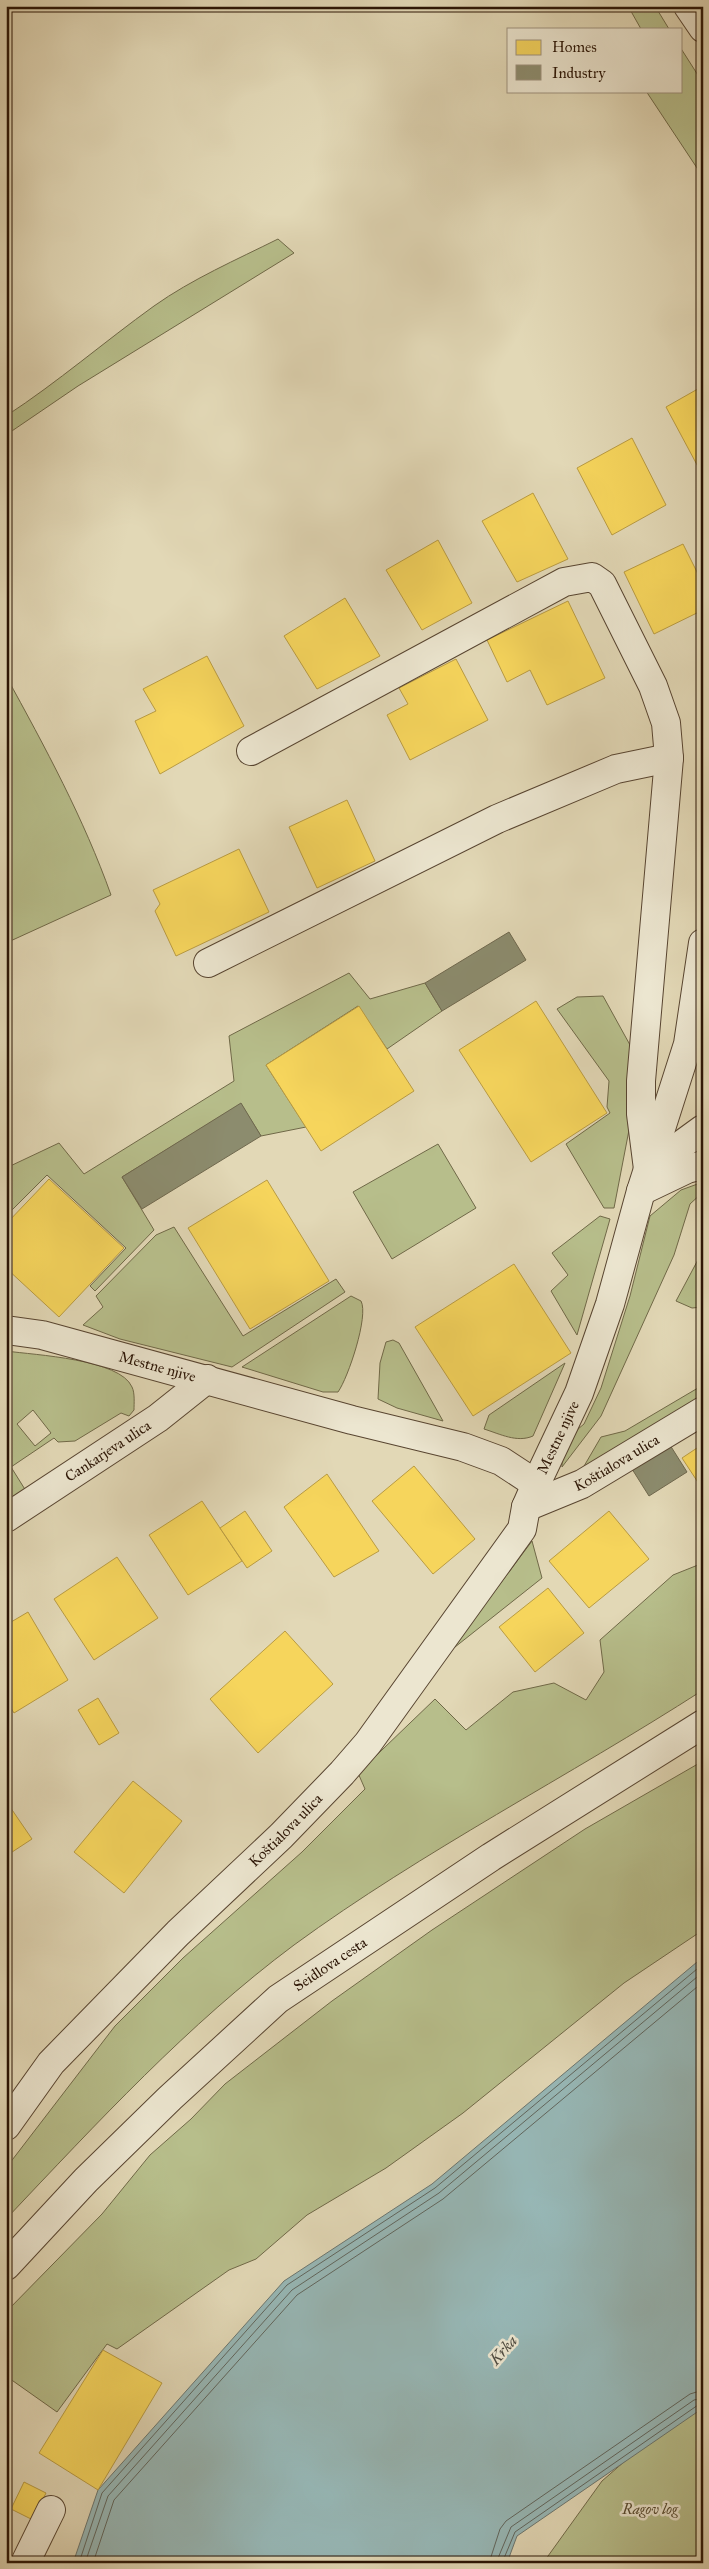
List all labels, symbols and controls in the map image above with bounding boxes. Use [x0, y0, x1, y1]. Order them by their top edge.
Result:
legend [507, 28, 682, 92]
text: Homes [552, 38, 597, 56]
text: Industry [552, 64, 606, 82]
street label: Mestne njive [117, 1348, 198, 1386]
street label: Mestne njive [533, 1398, 583, 1477]
street label: Cankarjeva ulica [62, 1416, 155, 1486]
street label: Koštialova ulica [571, 1430, 663, 1495]
street label: Koštialova ulica [245, 1789, 327, 1871]
street label: Seidlova cesta [290, 1933, 371, 1995]
water label: Krka [484, 2331, 521, 2369]
park label: Ragov log [621, 2500, 679, 2518]

